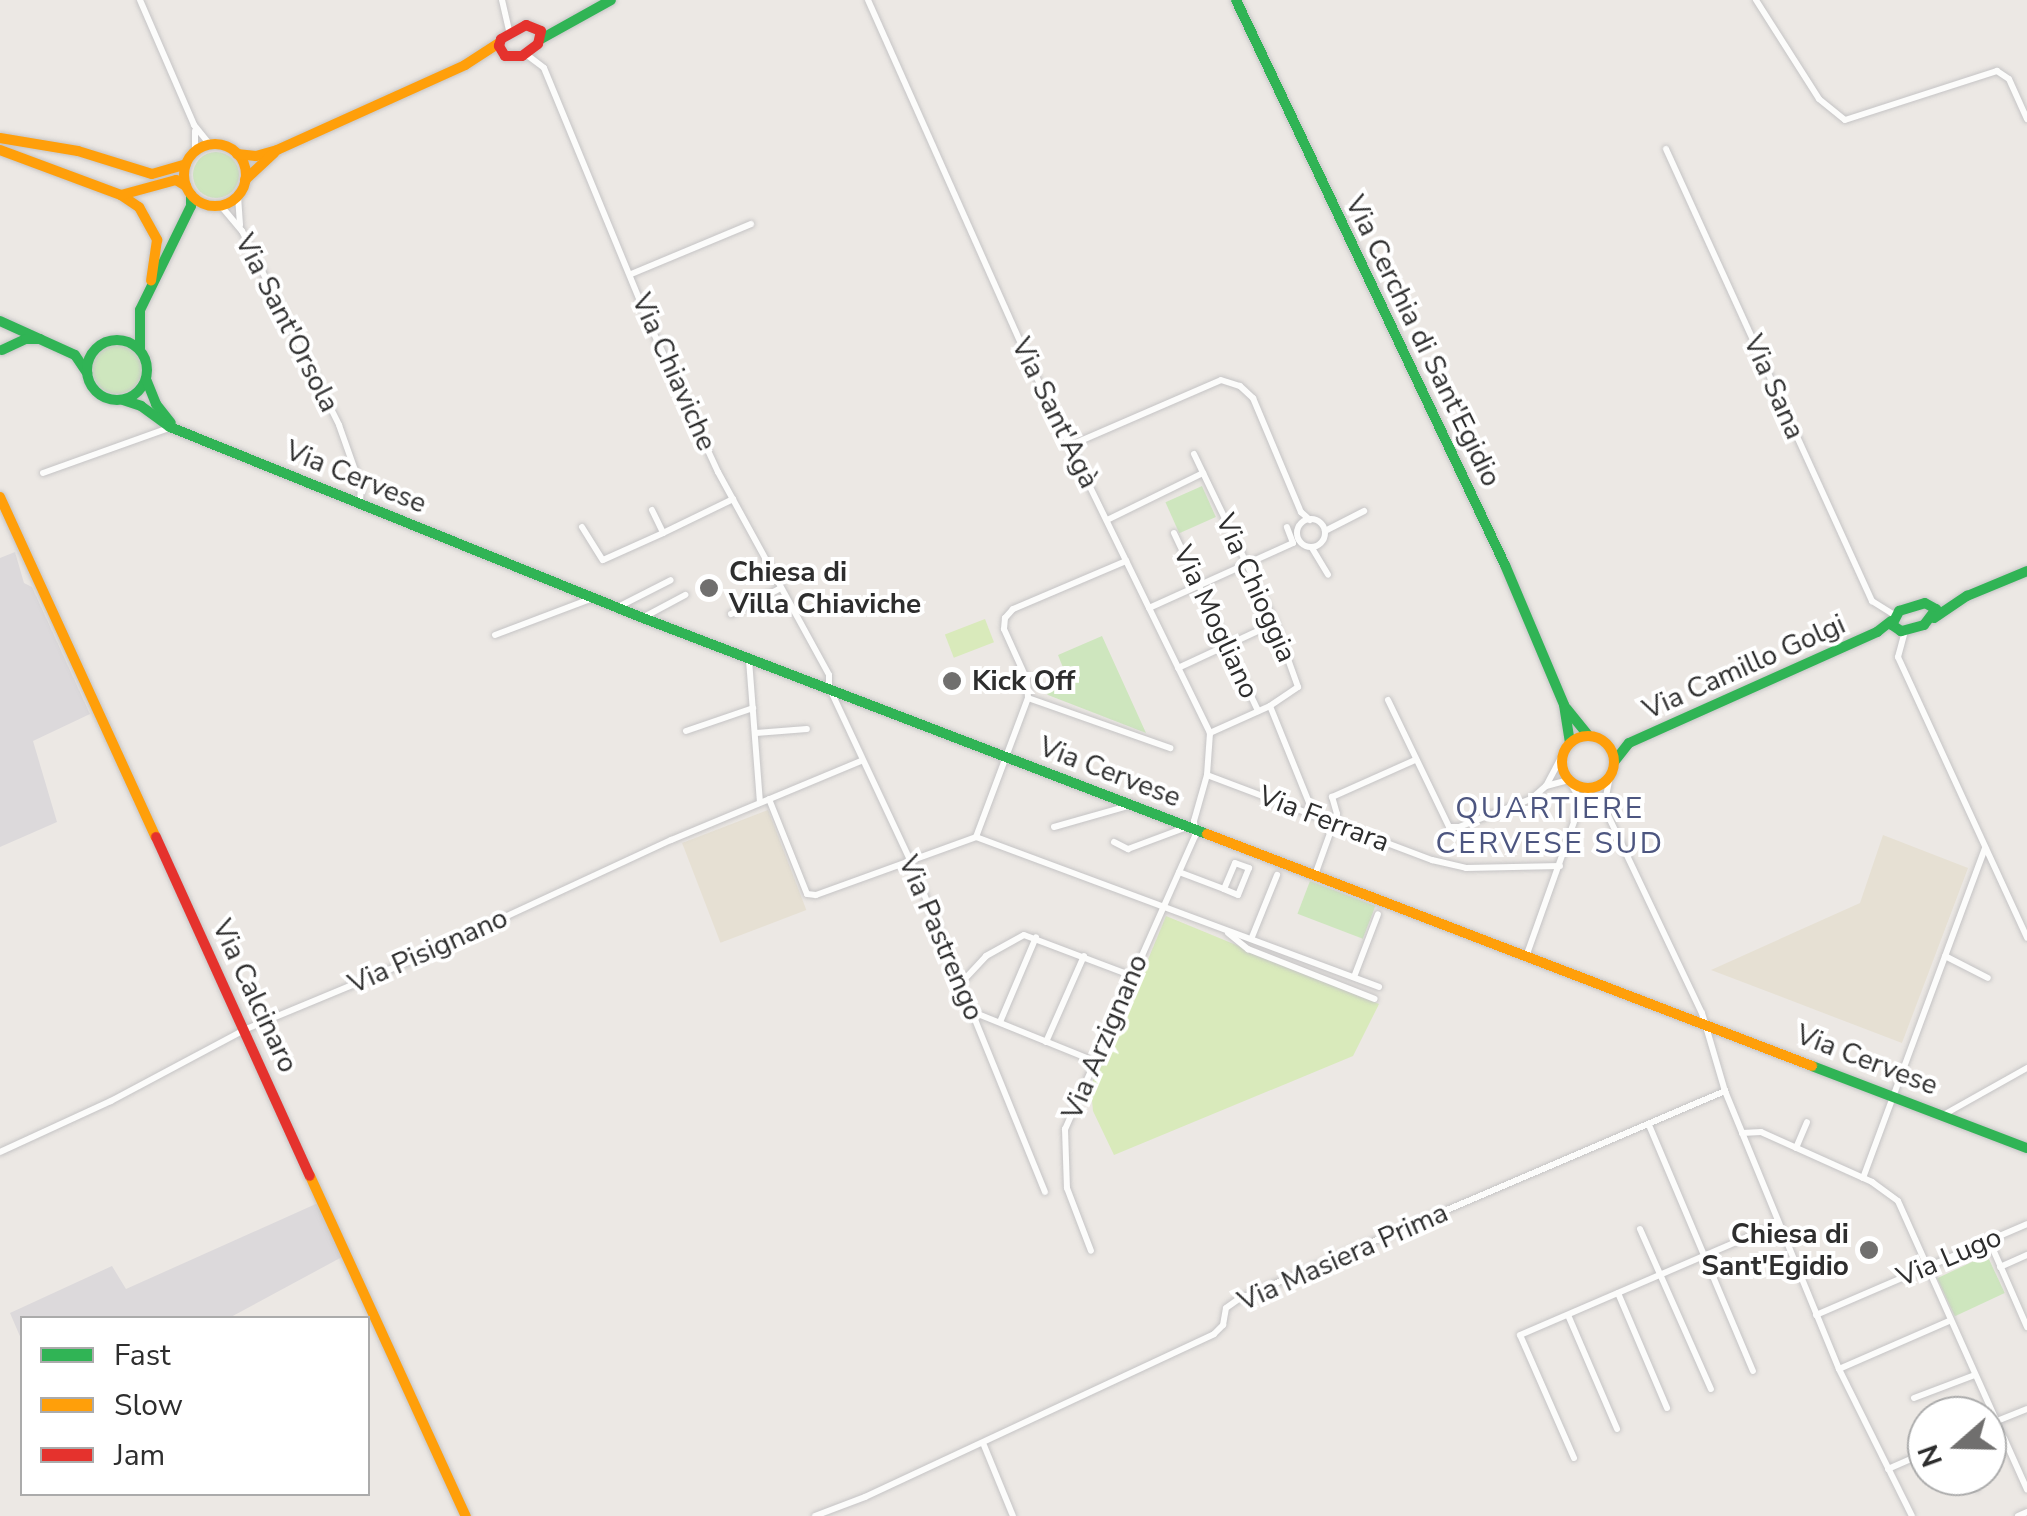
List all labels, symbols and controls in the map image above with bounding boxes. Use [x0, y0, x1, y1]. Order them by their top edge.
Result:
street label: Via Cerchia di Sant'Egidio [1338, 190, 1508, 492]
street label: Via Sant'Orsola [228, 228, 346, 418]
street label: Via Chiaviche [624, 288, 724, 456]
street label: Via Sana [1736, 330, 1812, 444]
street label: Via Sant'Agà [1004, 332, 1106, 494]
street label: Via Cervese [281, 434, 431, 520]
street label: Via Chioggia [1208, 509, 1304, 667]
street label: Via Mogliano [1166, 540, 1266, 704]
place label: Chiesa di Villa Chiaviche [729, 555, 921, 621]
marker: Chiesa di Villa Chiaviche [698, 577, 720, 599]
street label: Via Camillo Golgi [1638, 607, 1850, 727]
place label: Kick Off [972, 664, 1075, 698]
marker: Kick Off [941, 670, 963, 692]
street label: Via Cervese [1034, 730, 1186, 814]
street label: Via Ferrara [1254, 779, 1394, 859]
district label: QUARTIERE CERVESE SUD [1436, 791, 1664, 862]
street label: Via Pastrengo [891, 851, 991, 1025]
street label: Via Pisignano [343, 901, 513, 1001]
street label: Via Calcinaro [205, 914, 305, 1078]
street label: Via Arzignano [1055, 949, 1155, 1125]
street label: Via Cervese [1791, 1018, 1943, 1102]
street label: Via Masiera Prima [1233, 1196, 1453, 1318]
place label: Chiesa di Sant'Egidio [1701, 1217, 1849, 1283]
street label: Via Lugo [1892, 1220, 2006, 1294]
marker: Chiesa di Sant'Egidio [1858, 1239, 1880, 1261]
legend [20, 1316, 370, 1496]
text: Fast [114, 1335, 171, 1376]
text: Slow [114, 1385, 183, 1426]
north arrow [1907, 1396, 2007, 1496]
text: Jam [114, 1435, 165, 1476]
text: N [1909, 1439, 1952, 1472]

